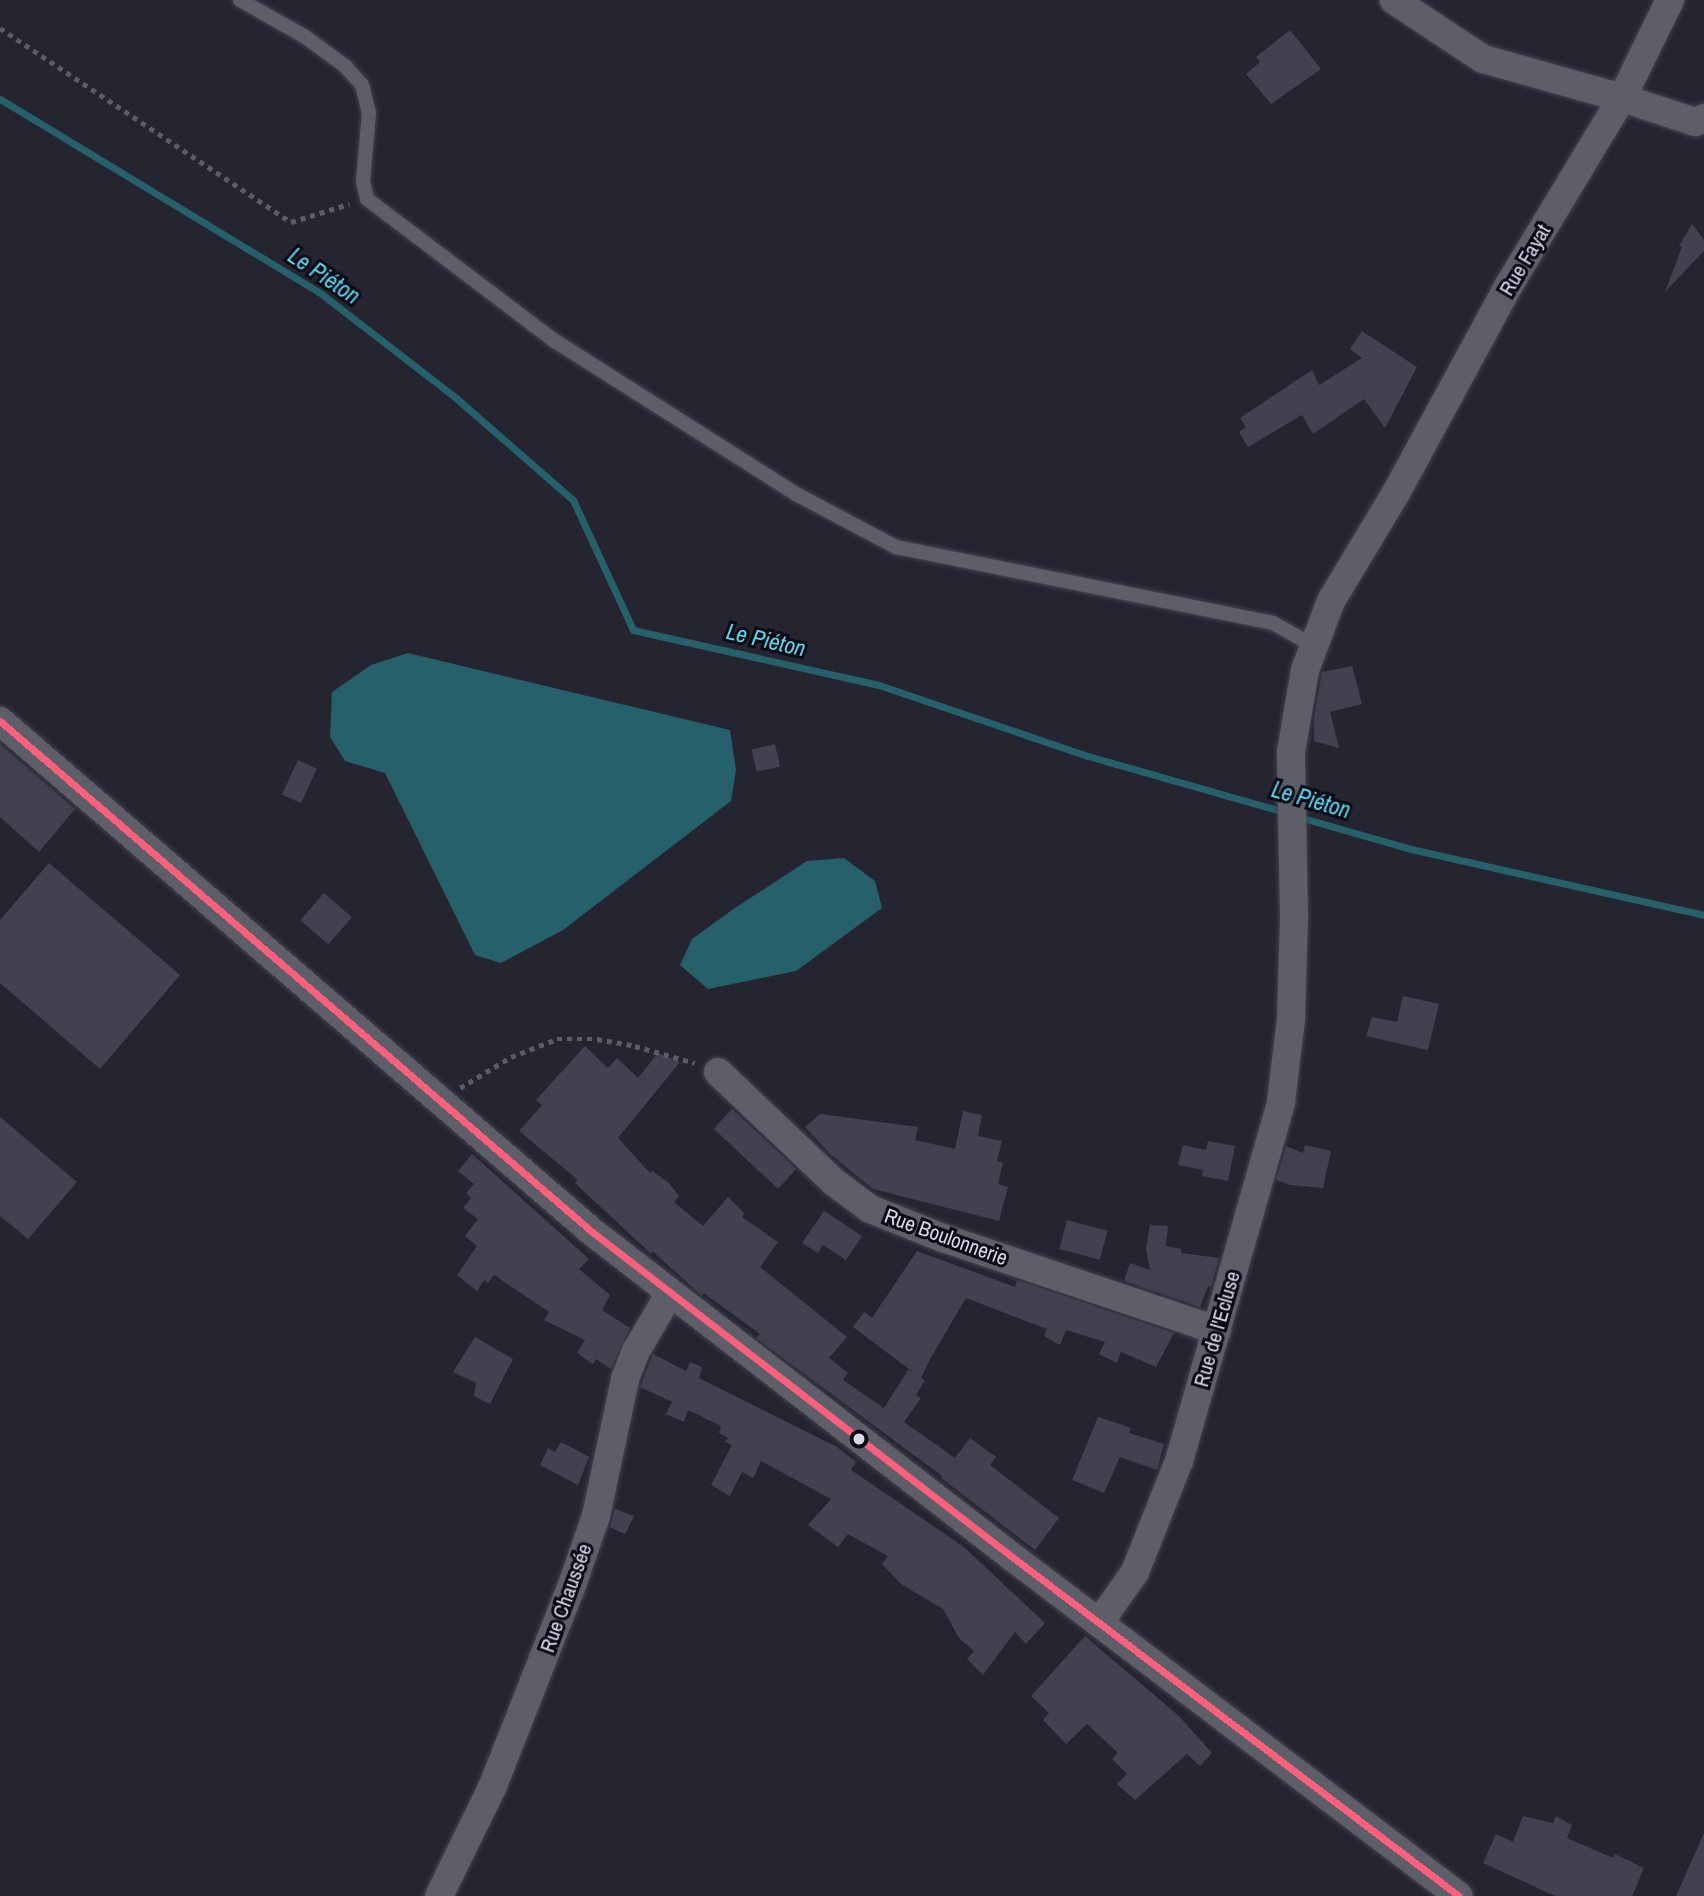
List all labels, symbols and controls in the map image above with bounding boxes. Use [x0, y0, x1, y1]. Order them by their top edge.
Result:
street label: Rue Fayat [1494, 220, 1556, 300]
water label: Le Piéton [283, 242, 365, 310]
water label: Le Piéton [724, 617, 808, 663]
water label: Le Piéton [1268, 776, 1354, 824]
street label: Rue Boulonnerie [881, 1203, 1011, 1271]
street label: Rue de l'Ecluse [1188, 1268, 1246, 1390]
unlabelled marker [852, 1432, 866, 1446]
street label: Rue Chaussée [535, 1540, 597, 1656]

